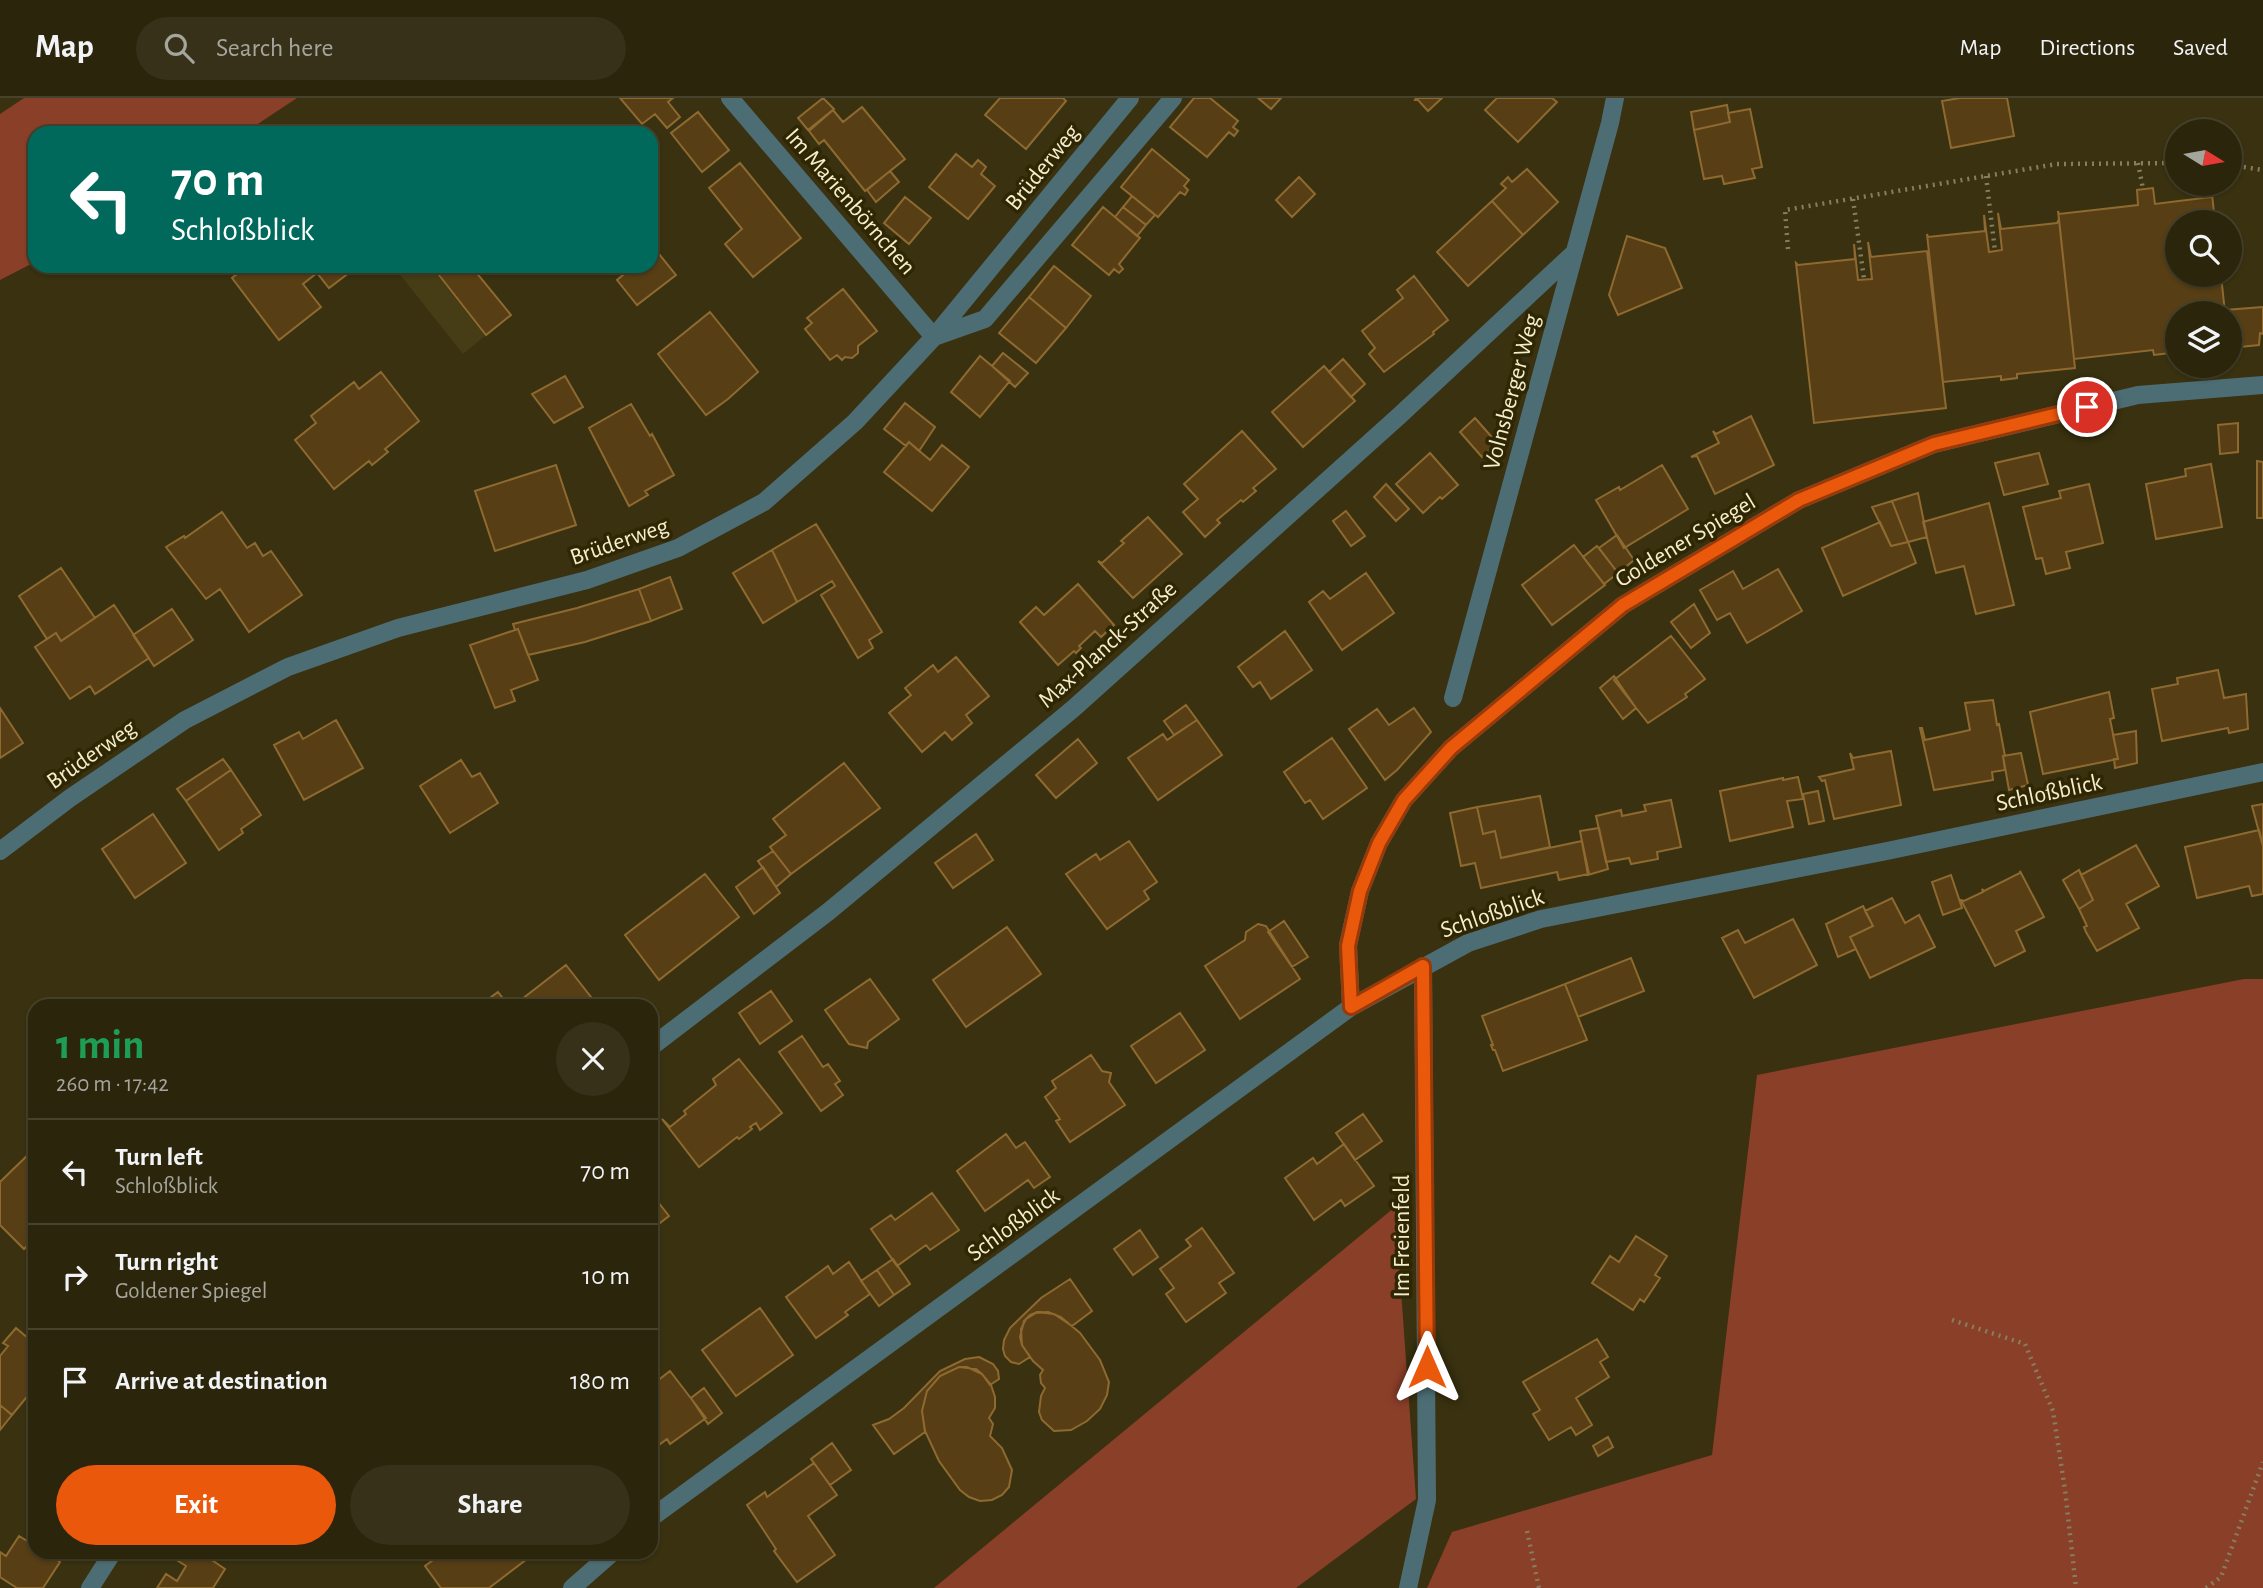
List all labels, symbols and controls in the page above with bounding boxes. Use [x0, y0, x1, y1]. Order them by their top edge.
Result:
search box [136, 17, 626, 80]
icon: search [160, 29, 198, 67]
text: Map [35, 31, 94, 64]
text: Search here [216, 35, 334, 61]
text: Map [1959, 36, 2001, 60]
text: Directions [2039, 36, 2135, 60]
text: Saved [2173, 36, 2228, 60]
north arrow [2165, 119, 2242, 196]
map controls [2165, 119, 2242, 378]
street label: Brüderweg [1001, 120, 1085, 215]
street label: Im Marienbörnchen [780, 124, 920, 279]
icon: left [56, 154, 147, 245]
text: 70 m [171, 156, 265, 205]
button: search [2165, 210, 2242, 287]
text: Schloßblick [171, 214, 314, 246]
button: layers [2165, 301, 2242, 378]
street label: Volnsberger Weg [1480, 312, 1544, 473]
pin [2057, 377, 2117, 437]
icon: arrive [2068, 388, 2106, 426]
street label: Goldener Spiegel [1611, 490, 1760, 592]
street label: Brüderweg [567, 514, 672, 570]
street label: Max-Planck-Straße [1034, 577, 1181, 713]
street label: Brüderweg [43, 715, 141, 794]
street label: Schloßblick [1994, 770, 2104, 816]
street label: Schloßblick [1438, 885, 1547, 943]
button: close [556, 1022, 630, 1096]
text: 1 min [56, 1024, 145, 1066]
text: 260 m · 17:42 [56, 1073, 169, 1096]
text: Turn left [115, 1144, 203, 1170]
icon: left [56, 1153, 94, 1191]
text: 70 m [580, 1158, 630, 1184]
text: Schloßblick [115, 1175, 218, 1198]
street label: Im Freienfeld [1390, 1175, 1414, 1297]
street label: Schloßblick [963, 1183, 1064, 1266]
text: Turn right [115, 1249, 218, 1275]
icon: right [56, 1258, 94, 1296]
text: 10 m [582, 1263, 630, 1289]
text: Goldener Spiegel [115, 1280, 268, 1303]
position arrow [1390, 1330, 1464, 1404]
icon: arrive [56, 1363, 94, 1401]
text: Arrive at destination [115, 1368, 328, 1394]
text: 180 m [570, 1368, 630, 1394]
button: Exit [56, 1465, 336, 1545]
button: Share [350, 1465, 630, 1545]

